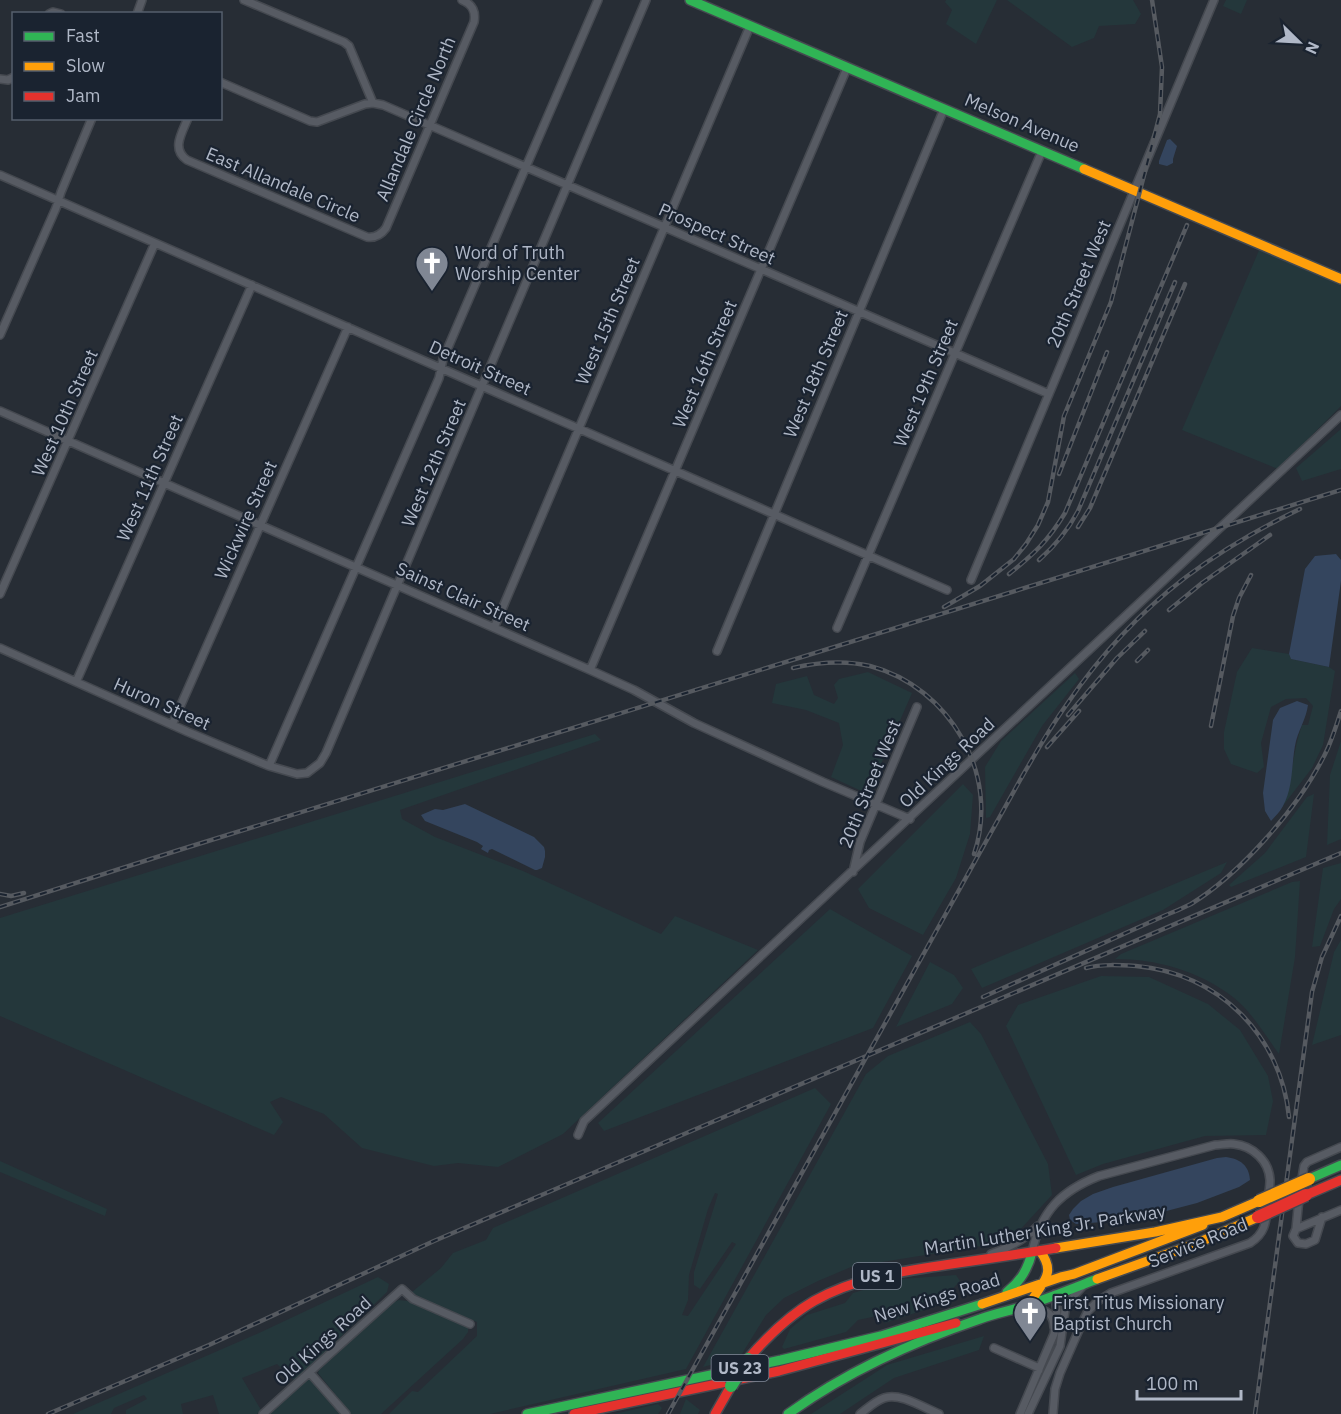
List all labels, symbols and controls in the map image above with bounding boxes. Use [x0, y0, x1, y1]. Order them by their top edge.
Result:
legend [12, 12, 222, 120]
north arrow [1269, 12, 1329, 72]
text: Fast [66, 24, 100, 47]
street label: Allandale Circle North [370, 33, 461, 205]
text: N [1301, 39, 1324, 57]
text: Slow [66, 54, 105, 77]
text: Jam [66, 84, 101, 107]
street label: Melson Avenue [961, 88, 1083, 157]
street label: East Allandale Circle [203, 142, 364, 228]
street label: Prospect Street [655, 198, 779, 270]
street label: 20th Street West [1041, 216, 1116, 351]
place label: Word of Truth Worship Center [455, 241, 580, 285]
church icon: Word of Truth Worship Center [414, 245, 450, 292]
street label: West 15th Street [570, 253, 645, 388]
street label: West 16th Street [667, 296, 742, 431]
street label: West 18th Street [778, 306, 853, 441]
street label: West 19th Street [888, 315, 963, 450]
street label: Detroit Street [426, 335, 535, 400]
street label: West 10th Street [26, 346, 103, 480]
street label: West 12th Street [396, 395, 471, 530]
street label: West 11th Street [111, 411, 188, 545]
street label: Wickwire Street [209, 457, 282, 583]
street label: Sainst Clair Street [393, 557, 534, 636]
street label: Huron Street [110, 672, 214, 735]
street label: Old Kings Road [894, 712, 999, 813]
street label: 20th Street West [833, 716, 906, 851]
street label: Martin Luther King Jr. Parkway [922, 1199, 1167, 1260]
street label: Service Road [1145, 1212, 1251, 1273]
road number: US 1 [853, 1263, 901, 1289]
street label: New Kings Road [871, 1267, 1003, 1328]
street label: Old Kings Road [269, 1291, 376, 1390]
place label: First Titus Missionary Baptist Church [1053, 1291, 1224, 1335]
church icon: First Titus Missionary Baptist Church [1012, 1295, 1048, 1342]
road number: US 23 [712, 1355, 768, 1381]
scale bar [1137, 1363, 1240, 1401]
text: 100 m [1146, 1372, 1198, 1395]

